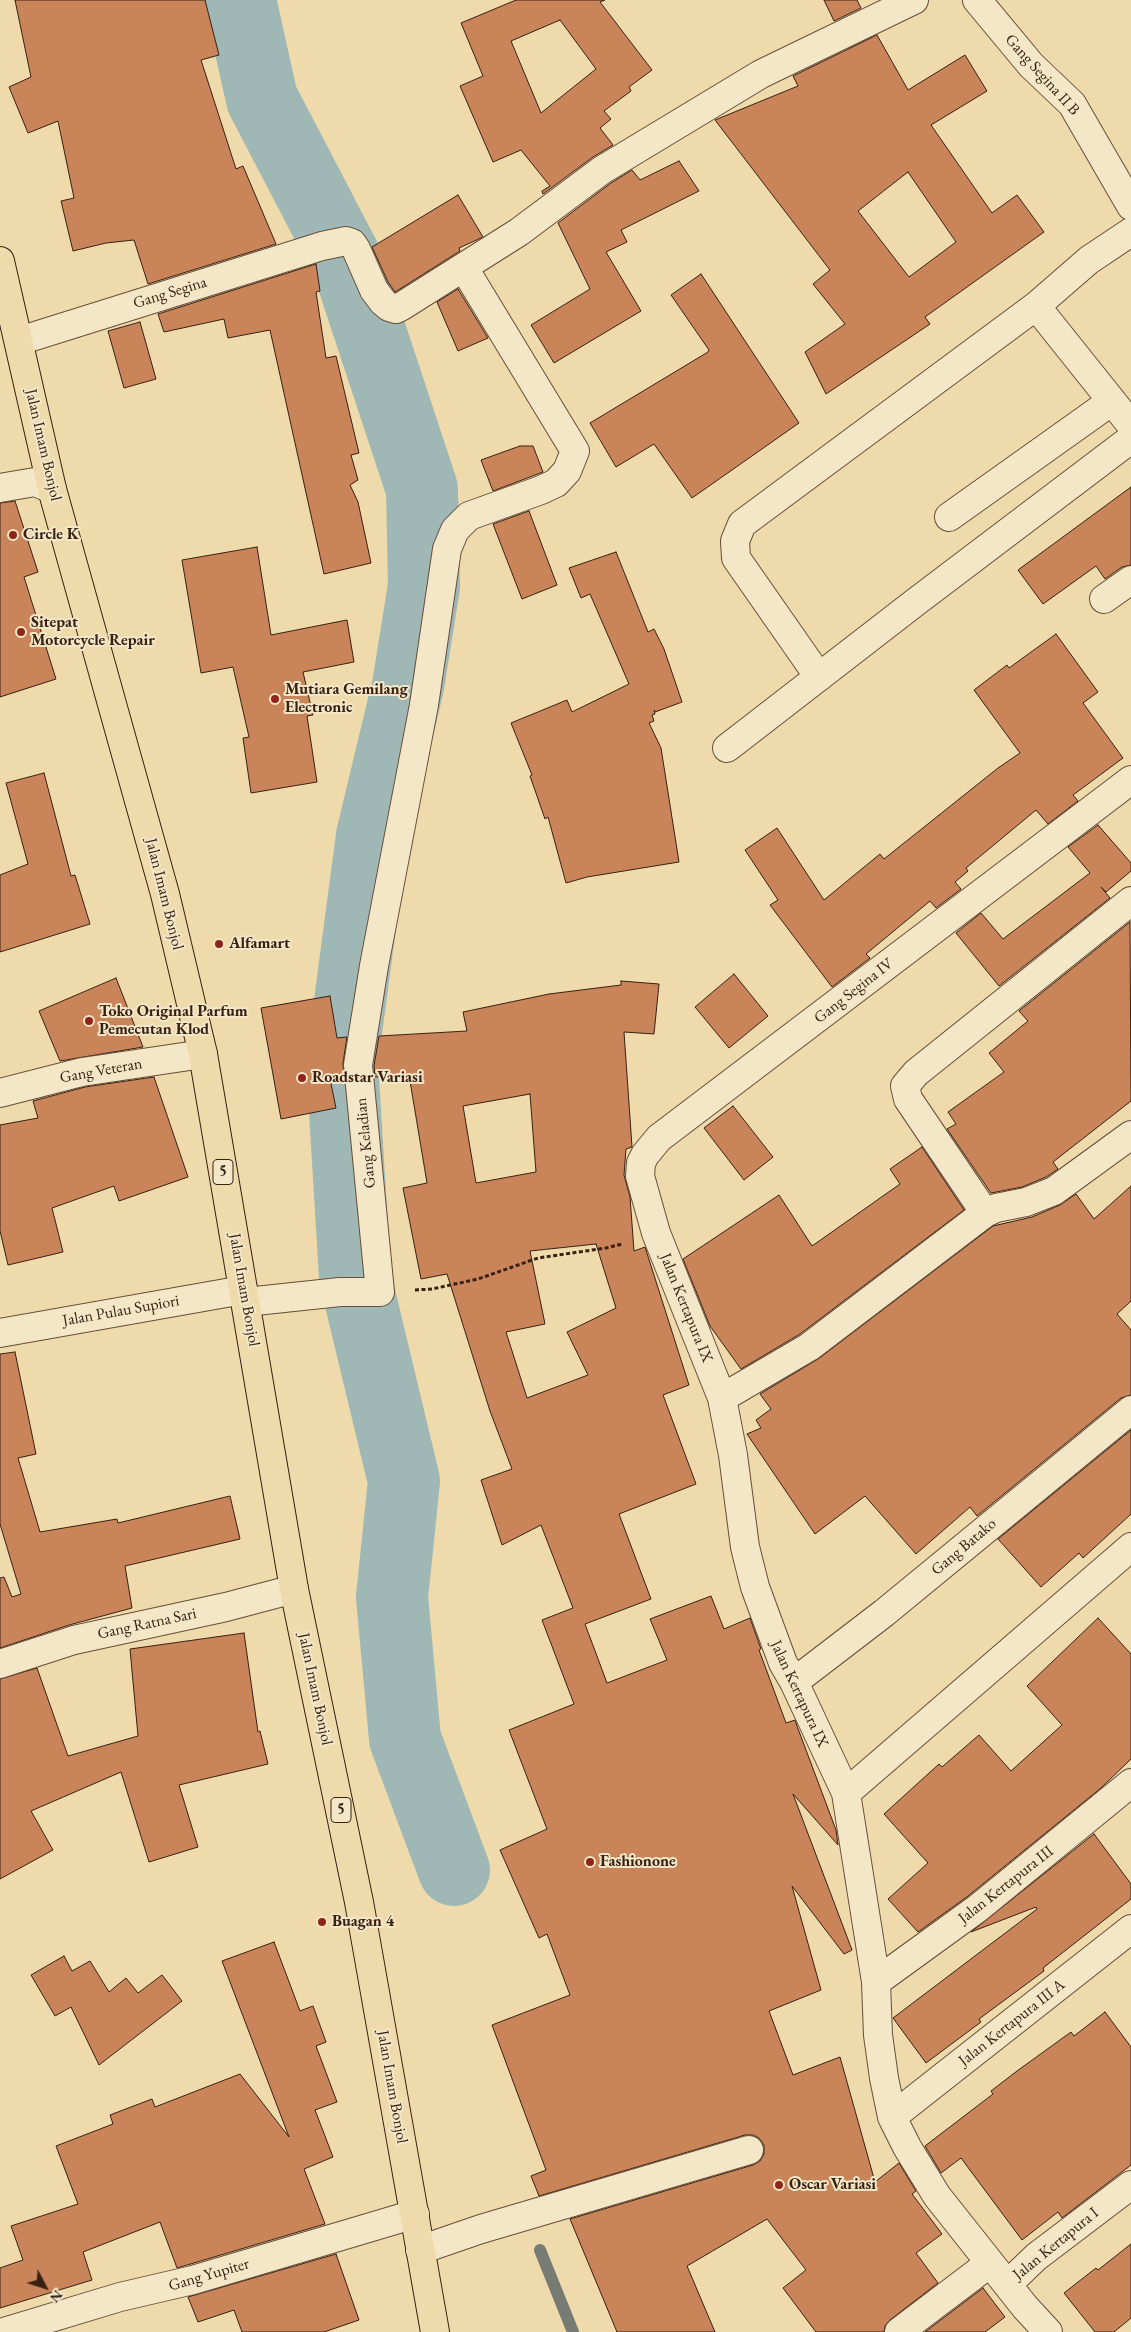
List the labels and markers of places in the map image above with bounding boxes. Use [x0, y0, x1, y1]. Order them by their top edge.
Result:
place label: Circle K [23, 525, 79, 545]
marker: Circle K [7, 529, 19, 541]
place label: Sitepat Motorcycle Repair [31, 613, 155, 651]
marker: Sitepat Motorcycle Repair [15, 626, 27, 638]
place label: Mutiara Gemilang Electronic [285, 680, 408, 718]
marker: Mutiara Gemilang Electronic [269, 693, 281, 705]
place label: Alfamart [229, 934, 290, 954]
marker: Alfamart [213, 938, 225, 950]
place label: Toko Original Parfum Pemecutan Klod [99, 1002, 248, 1040]
marker: Toko Original Parfum Pemecutan Klod [83, 1015, 95, 1027]
place label: Roadstar Variasi [312, 1068, 423, 1088]
marker: Roadstar Variasi [296, 1072, 308, 1084]
place label: Fashionone [600, 1852, 676, 1872]
marker: Fashionone [584, 1856, 596, 1868]
place label: Buagan 4 [332, 1912, 394, 1932]
marker: Buagan 4 [316, 1916, 328, 1928]
place label: Oscar Variasi [789, 2175, 876, 2195]
marker: Oscar Variasi [773, 2179, 785, 2191]

